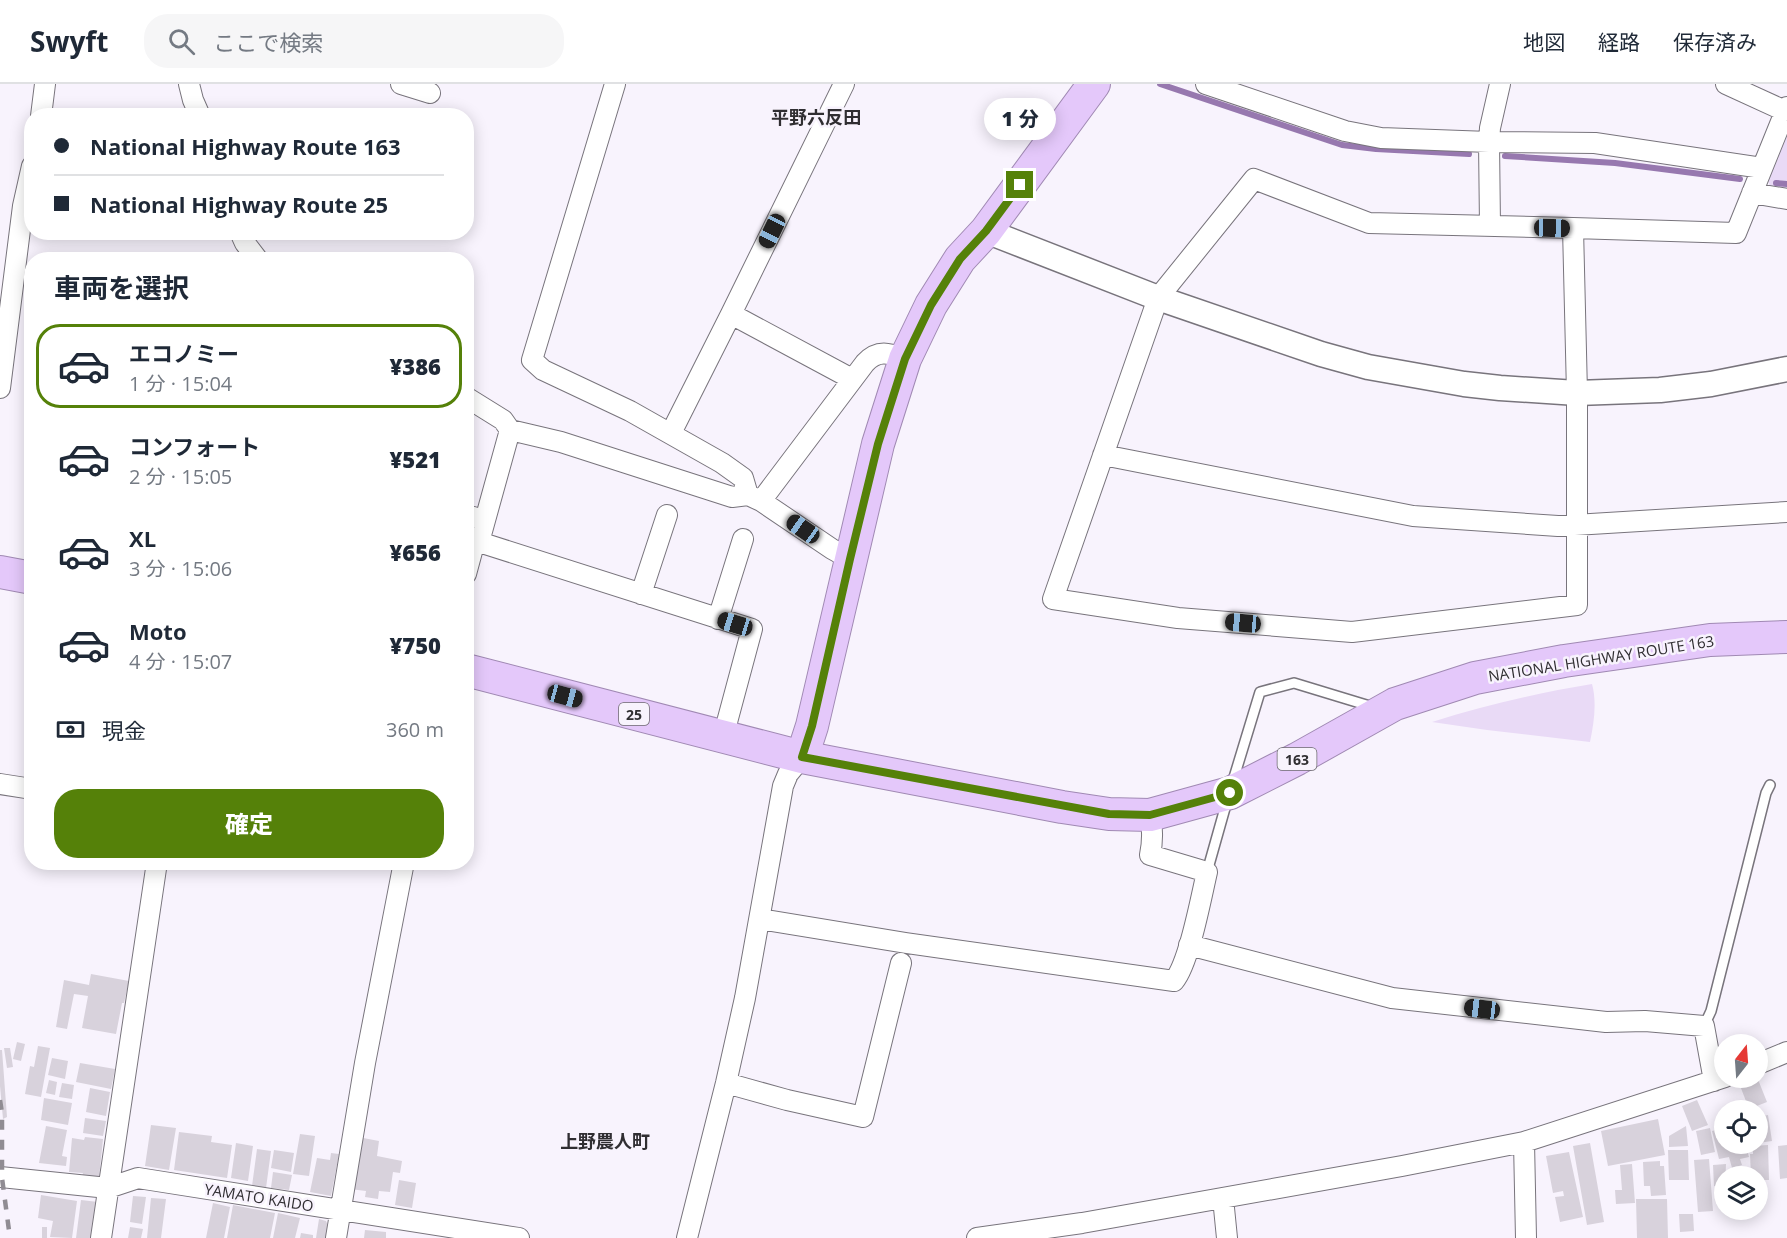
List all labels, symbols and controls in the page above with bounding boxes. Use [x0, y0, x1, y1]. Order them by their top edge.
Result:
search box [144, 14, 564, 68]
text: Swyft [30, 22, 108, 60]
icon: search [165, 25, 198, 58]
text: ここで検索 [213, 27, 323, 57]
text: 地図 [1523, 28, 1565, 56]
text: 経路 [1598, 28, 1640, 56]
text: 保存済み [1673, 28, 1757, 56]
callout: 1 分 [984, 98, 1056, 140]
district label: 平野六反田 [771, 105, 861, 129]
text: 1 分 [1002, 105, 1038, 132]
text: National Highway Route 163 [90, 131, 401, 161]
route end [1006, 171, 1033, 198]
text: National Highway Route 25 [90, 189, 388, 219]
car [756, 211, 788, 251]
car [1534, 219, 1570, 237]
text: 車両を選択 [54, 269, 189, 306]
text: エコノミー [129, 338, 239, 368]
icon: car [57, 339, 111, 393]
text: ¥386 [389, 351, 441, 381]
text: 1 分 · 15:04 [129, 370, 232, 397]
text: コンフォート [129, 431, 260, 461]
icon: car [57, 432, 111, 486]
text: ¥521 [389, 444, 441, 474]
text: 2 分 · 15:05 [129, 463, 232, 490]
car [783, 511, 823, 547]
text: XL [129, 523, 156, 553]
icon: car [57, 525, 111, 579]
text: ¥656 [389, 537, 441, 567]
text: 3 分 · 15:06 [129, 555, 232, 582]
car [715, 610, 755, 638]
car [1224, 612, 1262, 634]
text: Moto [129, 616, 187, 646]
icon: car [57, 618, 111, 672]
text: ¥750 [389, 630, 441, 660]
street label: NATIONAL HIGHWAY ROUTE 163 [1487, 630, 1715, 686]
text: 4 分 · 15:07 [129, 648, 232, 675]
car [545, 683, 585, 709]
road number: 25 [619, 703, 649, 725]
icon: cash [54, 713, 87, 746]
text: 現金 [102, 715, 146, 745]
text: 360 m [386, 716, 444, 743]
road number: 163 [1278, 748, 1316, 770]
route start [1216, 779, 1243, 806]
button: 確定 [54, 789, 444, 858]
car [1463, 998, 1501, 1020]
north arrow [1714, 1034, 1768, 1088]
map controls [1714, 1034, 1768, 1220]
button: locate [1714, 1100, 1768, 1154]
district label: 上野農人町 [560, 1129, 650, 1153]
button: layers [1714, 1166, 1768, 1220]
street label: YAMATO KAIDO [203, 1179, 315, 1215]

